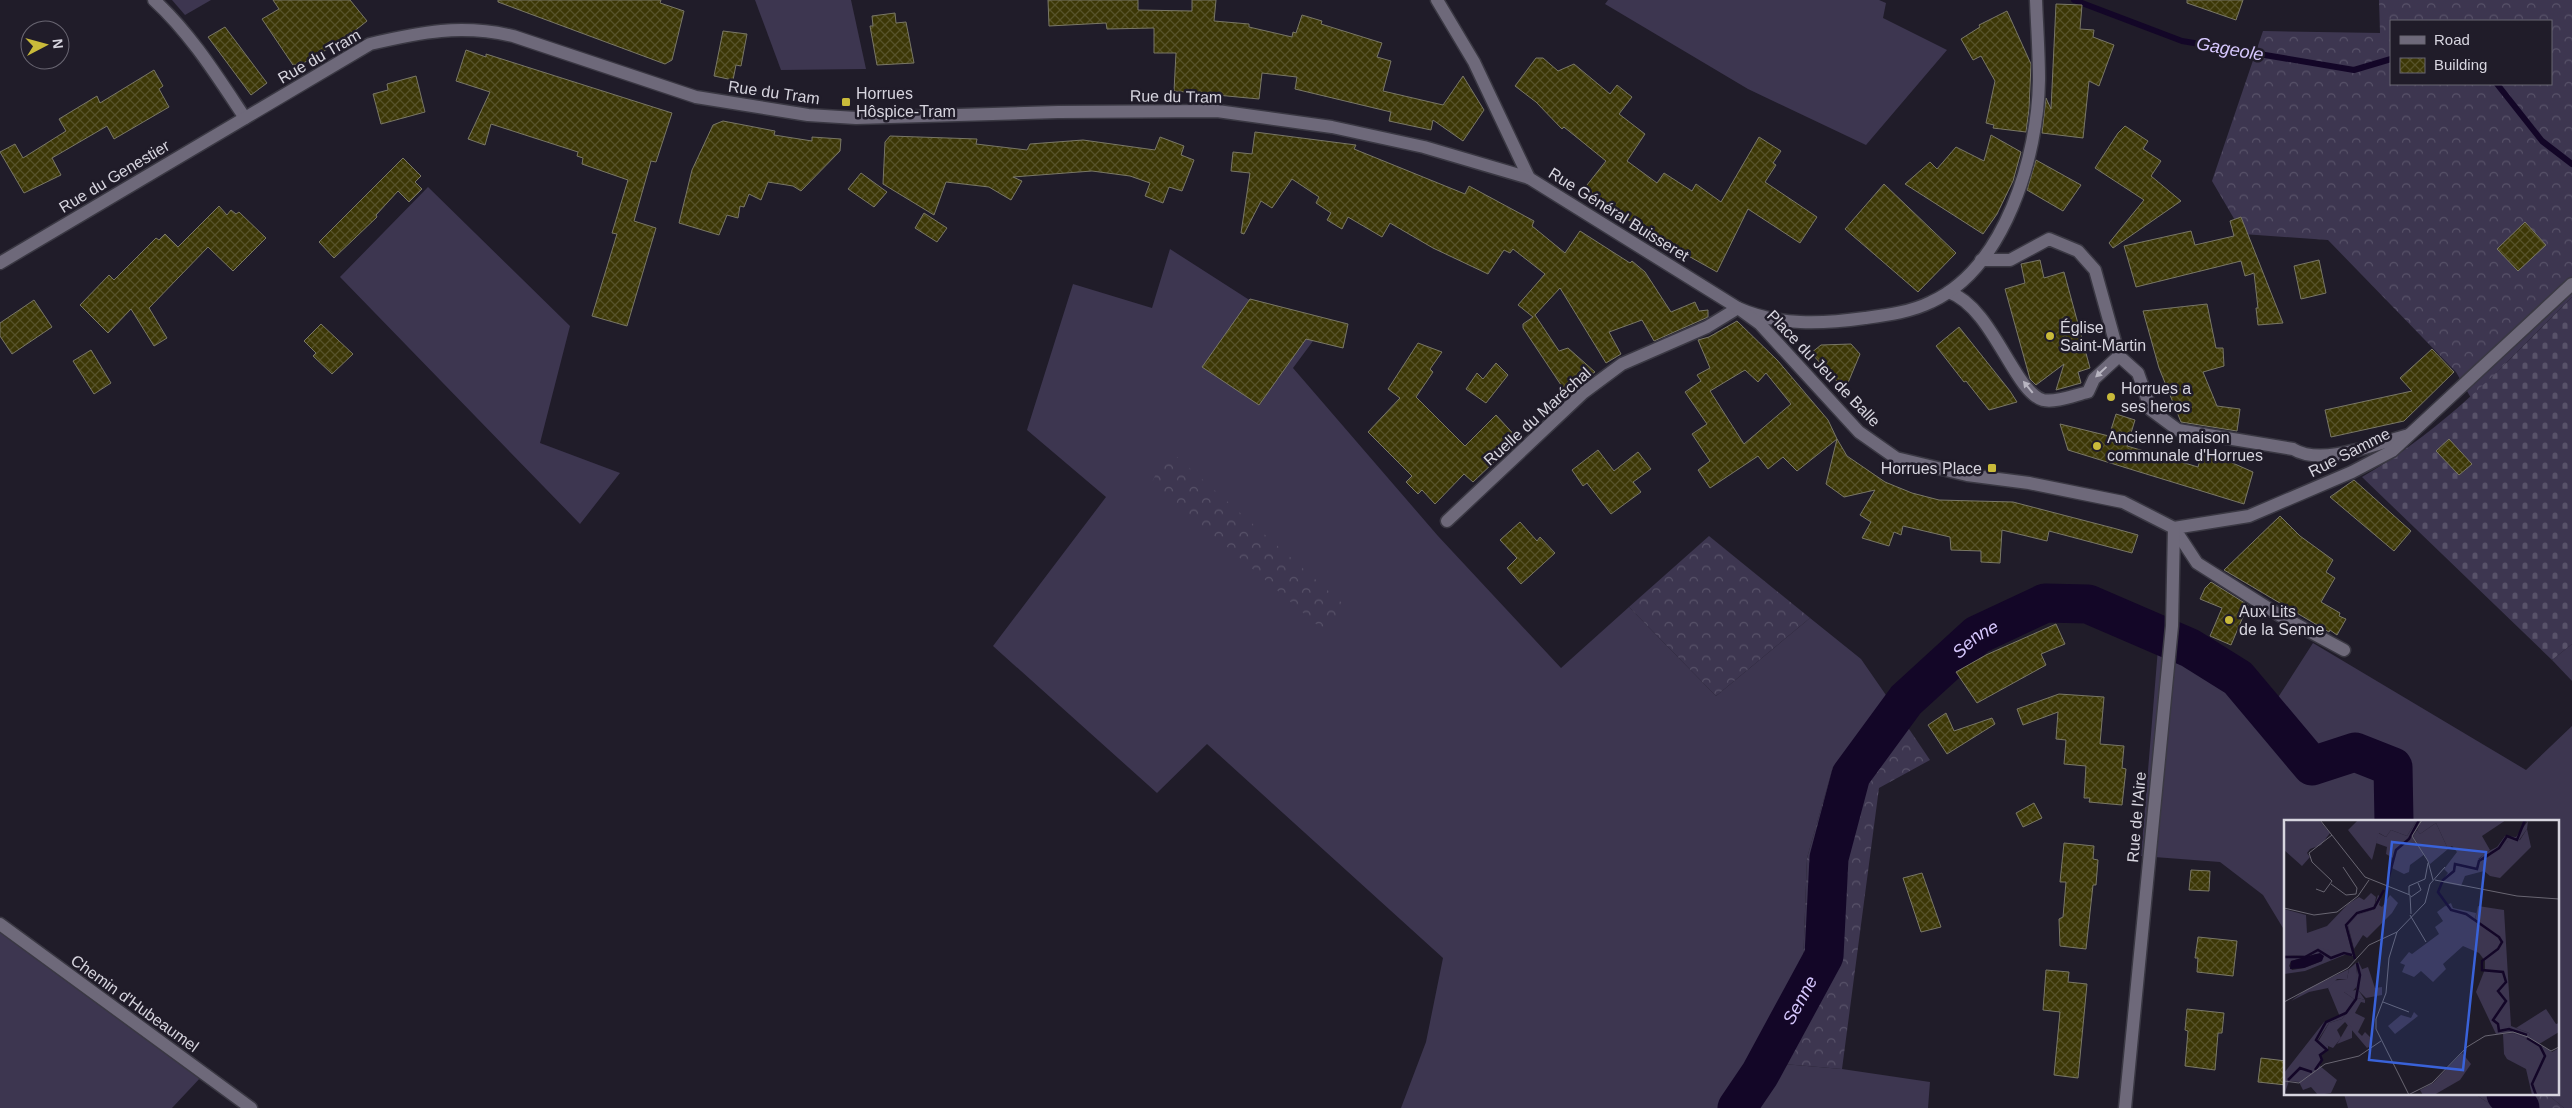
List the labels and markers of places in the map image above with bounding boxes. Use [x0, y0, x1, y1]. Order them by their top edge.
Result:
place label: Horrues Hôspice-Tram [856, 85, 956, 120]
marker: Horrues Hôspice-Tram [840, 96, 852, 108]
place label: Église Saint-Martin [2060, 318, 2146, 354]
marker: Église Saint-Martin [2044, 330, 2056, 342]
place label: Horrues a ses heros [2121, 380, 2191, 415]
marker: Horrues a ses heros [2105, 391, 2117, 403]
place label: Ancienne maison communale d'Horrues [2107, 429, 2263, 464]
marker: Ancienne maison communale d'Horrues [2091, 440, 2103, 452]
place label: Horrues Place [1881, 460, 1982, 477]
marker: Horrues Place [1986, 462, 1998, 474]
place label: Aux Lits de la Senne [2239, 603, 2325, 638]
marker: Aux Lits de la Senne [2223, 614, 2235, 626]

